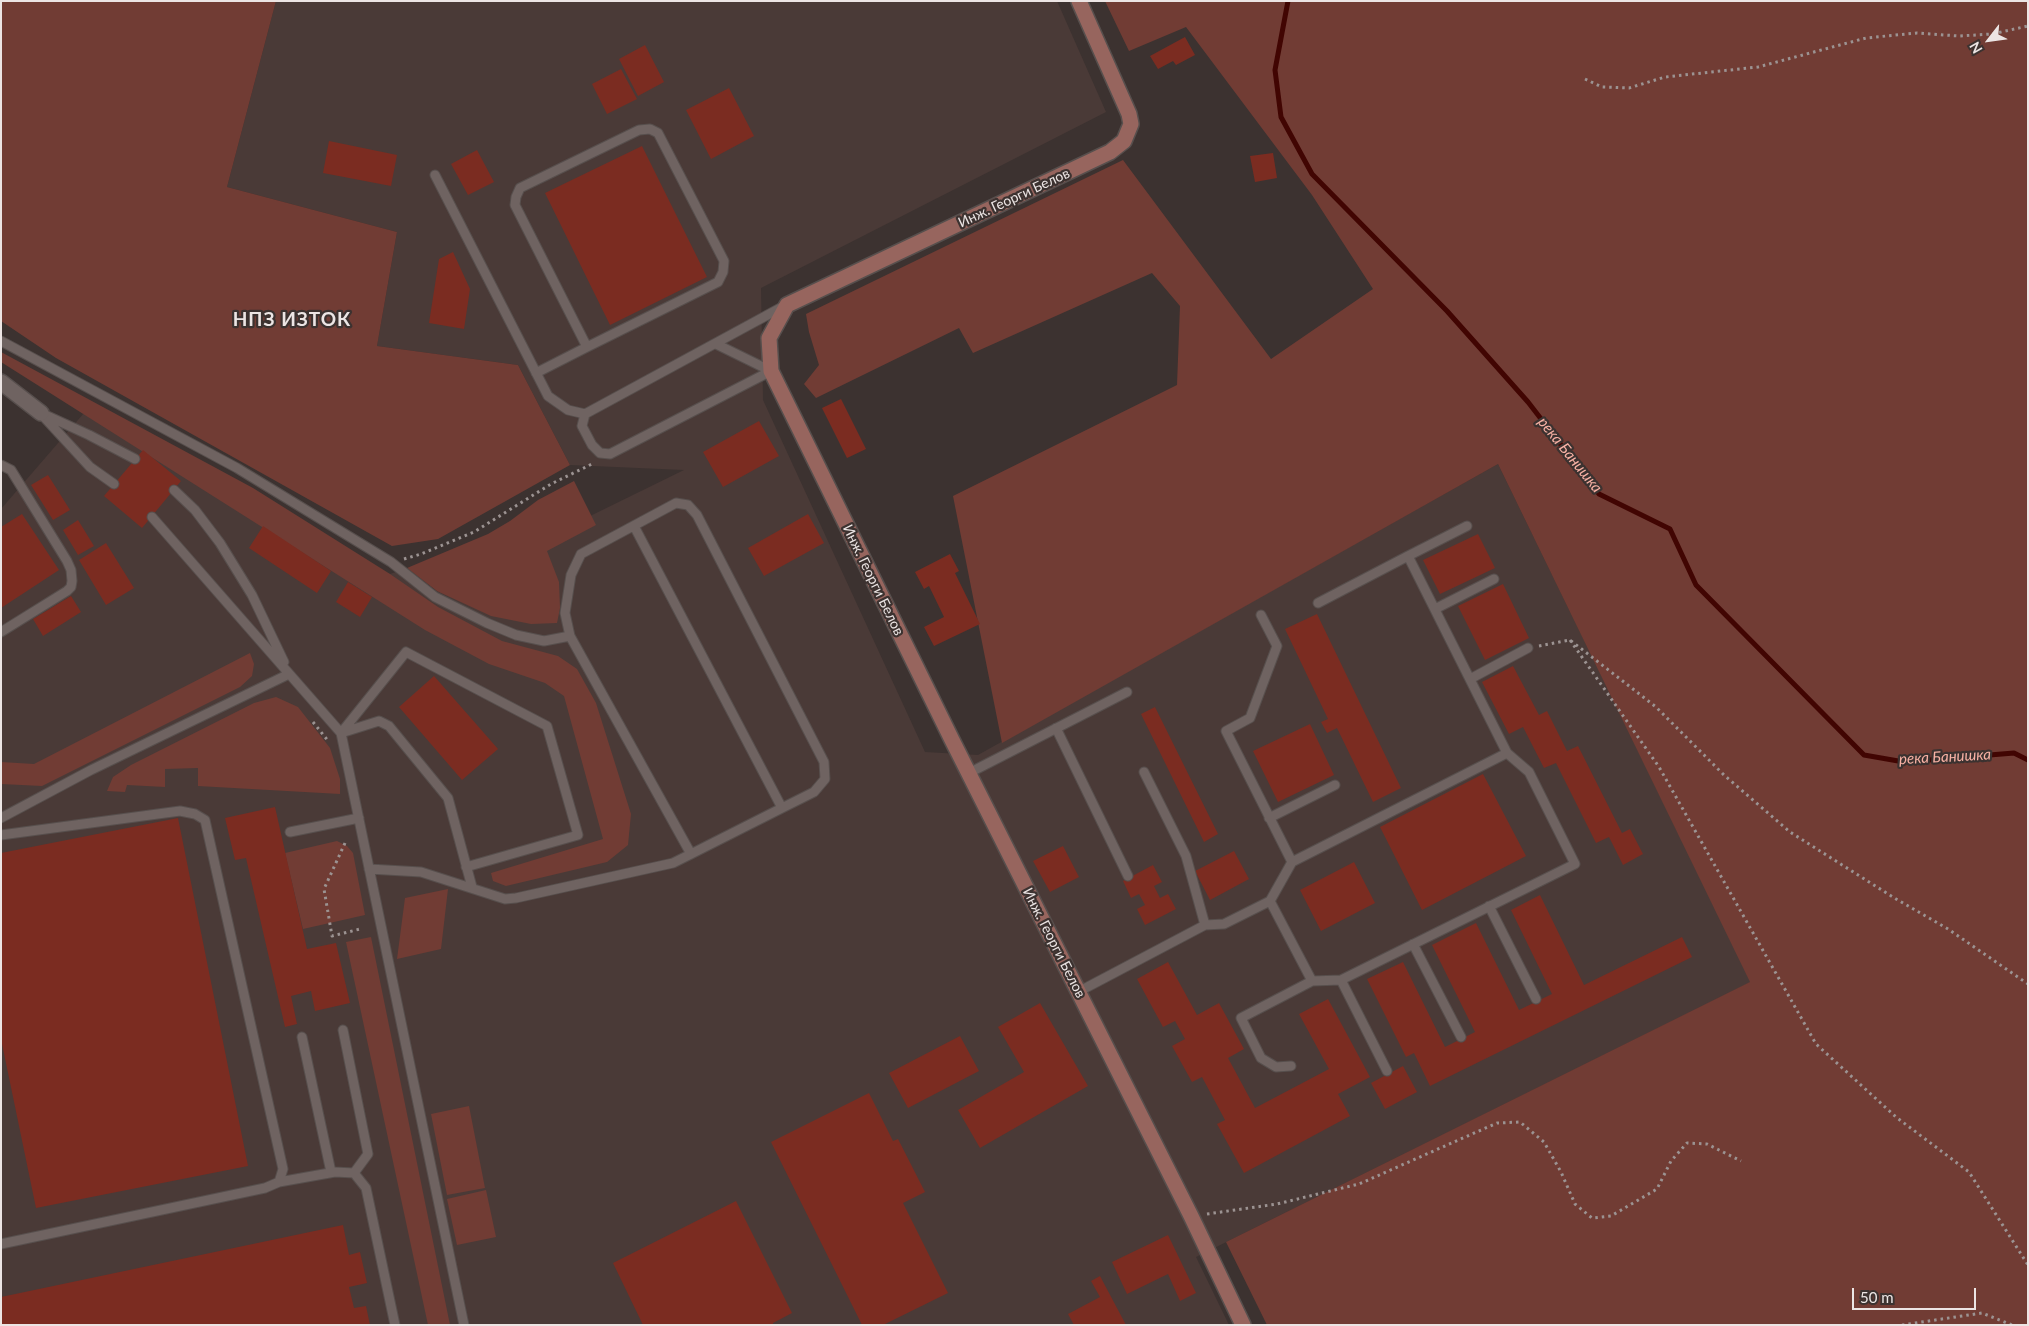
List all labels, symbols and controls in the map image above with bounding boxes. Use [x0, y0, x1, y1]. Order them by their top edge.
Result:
north arrow [1964, 15, 2014, 65]
text: N [1966, 39, 1986, 57]
street label: Инж. Георги Белов [956, 165, 1072, 231]
district label: НПЗ ИЗТОК [232, 309, 352, 331]
water label: река Банишка [1534, 414, 1606, 496]
street label: Инж. Георги Белов [839, 522, 907, 638]
water label: река Банишка [1899, 746, 1991, 768]
street label: Инж. Георги Белов [1019, 885, 1089, 1001]
scale bar [1854, 1278, 1978, 1310]
text: 50 m [1860, 1288, 1894, 1306]

